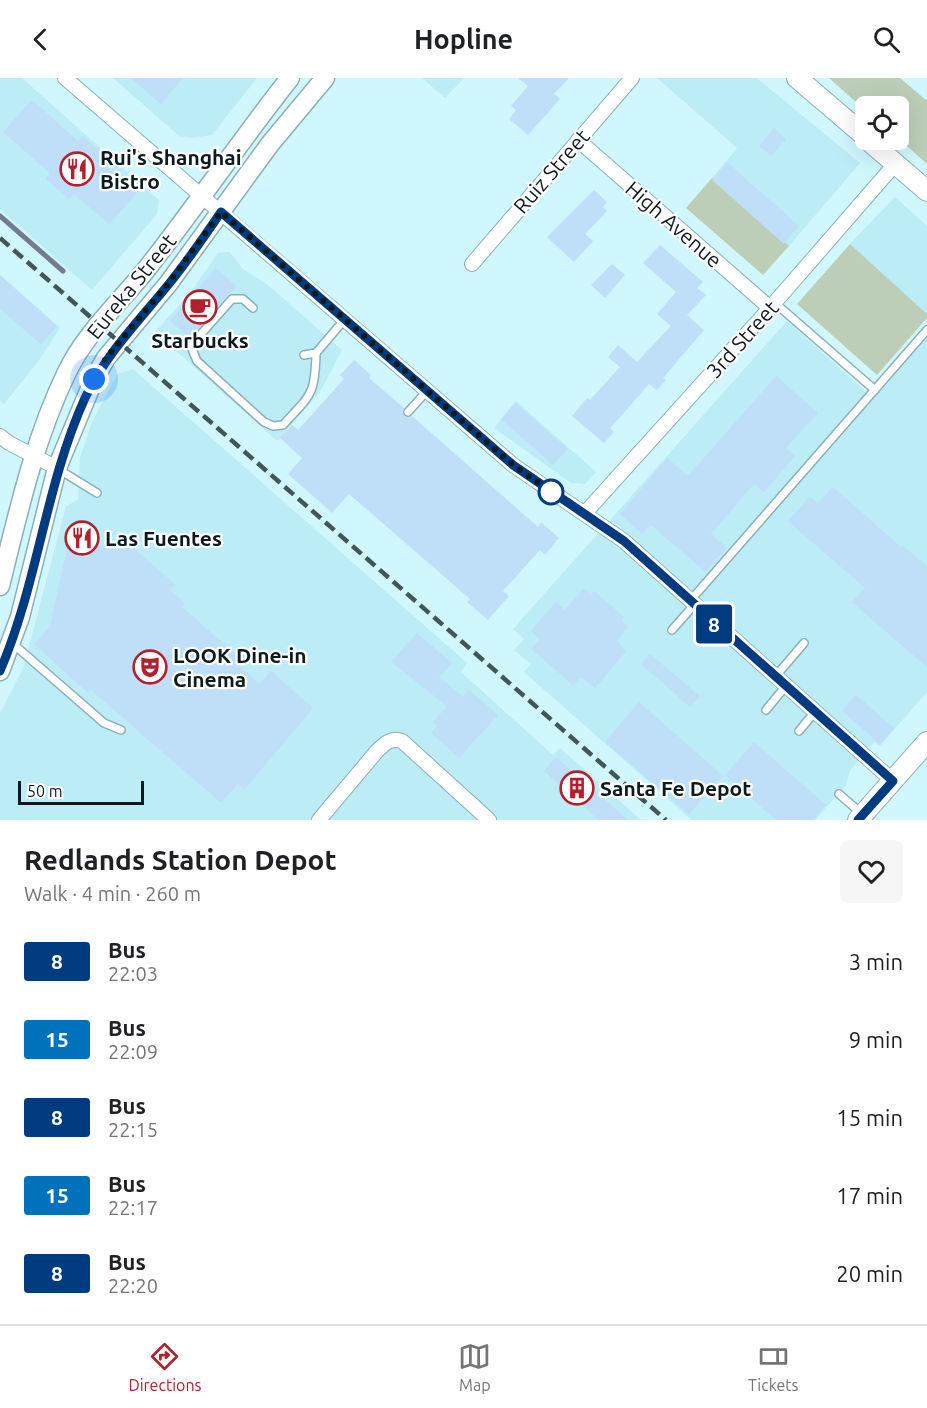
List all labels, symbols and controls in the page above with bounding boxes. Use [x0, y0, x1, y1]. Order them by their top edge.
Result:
icon: back [24, 23, 57, 56]
icon: search [870, 23, 903, 56]
text: Hopline [414, 24, 513, 54]
map controls [855, 96, 909, 150]
button: locate [855, 96, 909, 150]
street label: Ruiz Street [508, 124, 594, 218]
place label: Rui's Shanghai Bistro [100, 145, 242, 193]
restaurant icon: Rui's Shanghai Bistro [59, 151, 95, 187]
street label: High Avenue [621, 176, 727, 272]
street label: Eureka Street [81, 229, 181, 343]
cafe icon: Starbucks [182, 289, 218, 325]
street label: 3rd Street [701, 295, 783, 383]
place label: Starbucks [151, 328, 249, 352]
your location [79, 364, 109, 394]
unlabelled marker [538, 479, 564, 505]
restaurant icon: Las Fuentes [64, 520, 100, 556]
place label: Las Fuentes [105, 526, 222, 550]
line badge: 8 [694, 604, 734, 644]
text: 8 [708, 612, 720, 636]
place label: LOOK Dine-in Cinema [173, 643, 307, 691]
theatre icon: LOOK Dine-in Cinema [132, 649, 168, 685]
building icon: Santa Fe Depot [559, 770, 595, 806]
place label: Santa Fe Depot [600, 776, 751, 800]
scale bar [18, 778, 144, 806]
text: 50 m [27, 782, 63, 800]
button: heart [840, 840, 903, 903]
text: Redlands Station Depot [24, 844, 336, 875]
text: Walk · 4 min · 260 m [24, 882, 201, 905]
text: Bus [108, 937, 146, 962]
text: 8 [51, 949, 63, 973]
text: 3 min [849, 949, 903, 974]
text: 22:03 [108, 962, 158, 985]
text: Bus [108, 1015, 146, 1040]
text: 15 [45, 1027, 69, 1051]
text: 9 min [849, 1027, 903, 1052]
text: 22:09 [108, 1040, 158, 1063]
text: Bus [108, 1093, 146, 1118]
text: 8 [51, 1105, 63, 1129]
text: 15 min [836, 1105, 903, 1130]
text: 22:15 [108, 1118, 158, 1141]
text: Bus [108, 1171, 146, 1196]
text: 15 [45, 1183, 69, 1207]
text: 17 min [836, 1183, 903, 1208]
text: 22:17 [108, 1196, 158, 1219]
text: Bus [108, 1249, 146, 1274]
text: 8 [51, 1261, 63, 1285]
text: 20 min [836, 1261, 903, 1286]
text: 22:20 [108, 1274, 158, 1297]
tab: Directions [128, 1340, 202, 1394]
tab: Map [458, 1340, 491, 1394]
tab: Tickets [748, 1340, 799, 1394]

